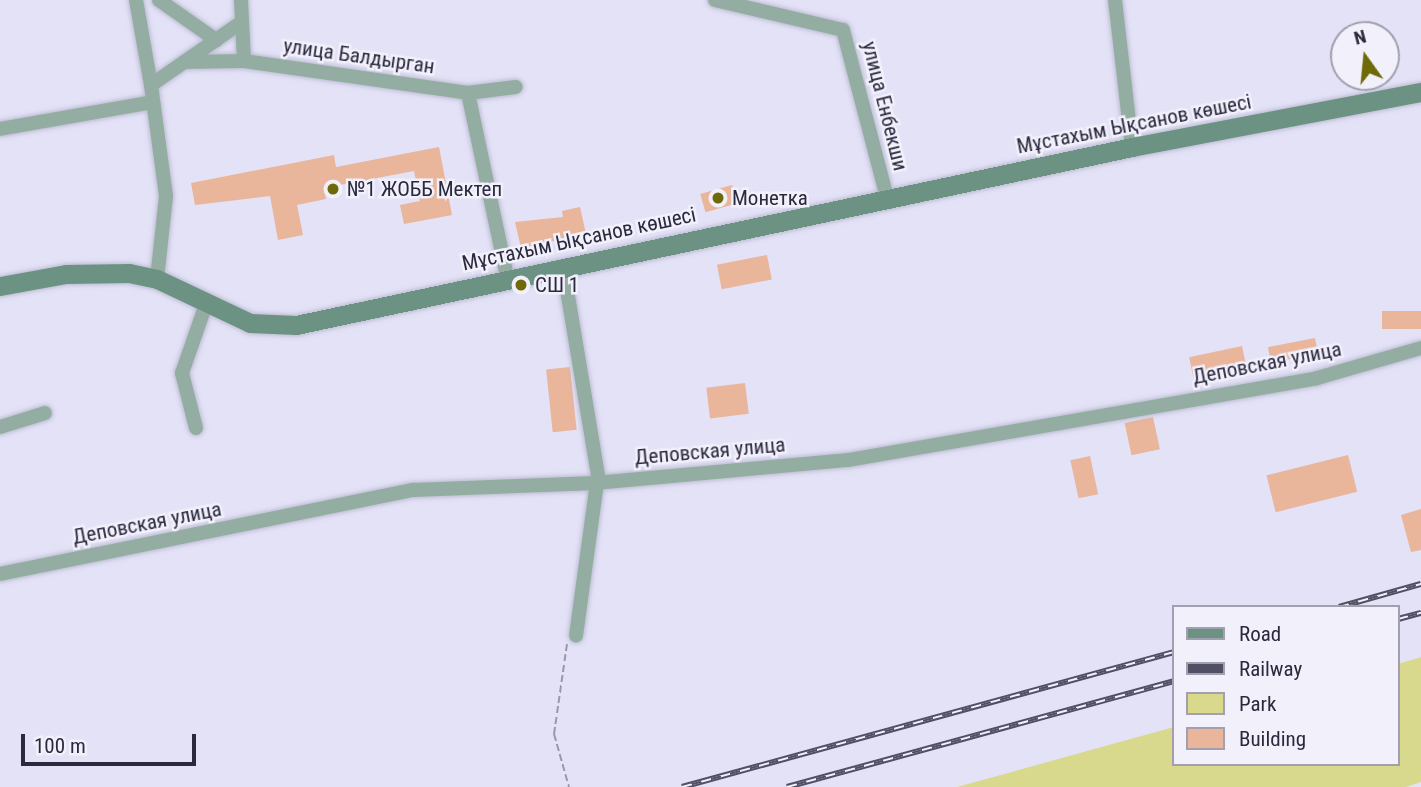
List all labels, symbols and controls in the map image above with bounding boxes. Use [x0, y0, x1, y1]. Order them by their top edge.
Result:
north arrow [1330, 21, 1400, 91]
text: N [1351, 25, 1369, 50]
street label: улица Балдырган [282, 33, 436, 79]
street label: улица Енбекши [857, 39, 913, 173]
street label: Мұстахым Ықсанов көшесі [1015, 89, 1253, 159]
place label: №1 ЖОББ Мектеп [347, 176, 502, 202]
marker: №1 ЖОББ Мектеп [325, 181, 341, 197]
place label: Монетка [732, 185, 808, 211]
marker: Монетка [710, 190, 726, 206]
street label: Мұстахым Ықсанов көшесі [460, 202, 698, 276]
place label: СШ 1 [535, 272, 579, 298]
marker: СШ 1 [513, 277, 529, 293]
street label: Деповская улица [1190, 336, 1344, 390]
street label: Деповская улица [634, 432, 786, 470]
street label: Деповская улица [70, 496, 224, 550]
legend [1172, 605, 1400, 766]
text: Road [1239, 622, 1281, 646]
text: Railway [1239, 657, 1302, 681]
text: Park [1239, 692, 1276, 716]
scale bar [24, 720, 200, 764]
text: Building [1239, 727, 1306, 751]
text: 100 m [34, 734, 86, 758]

